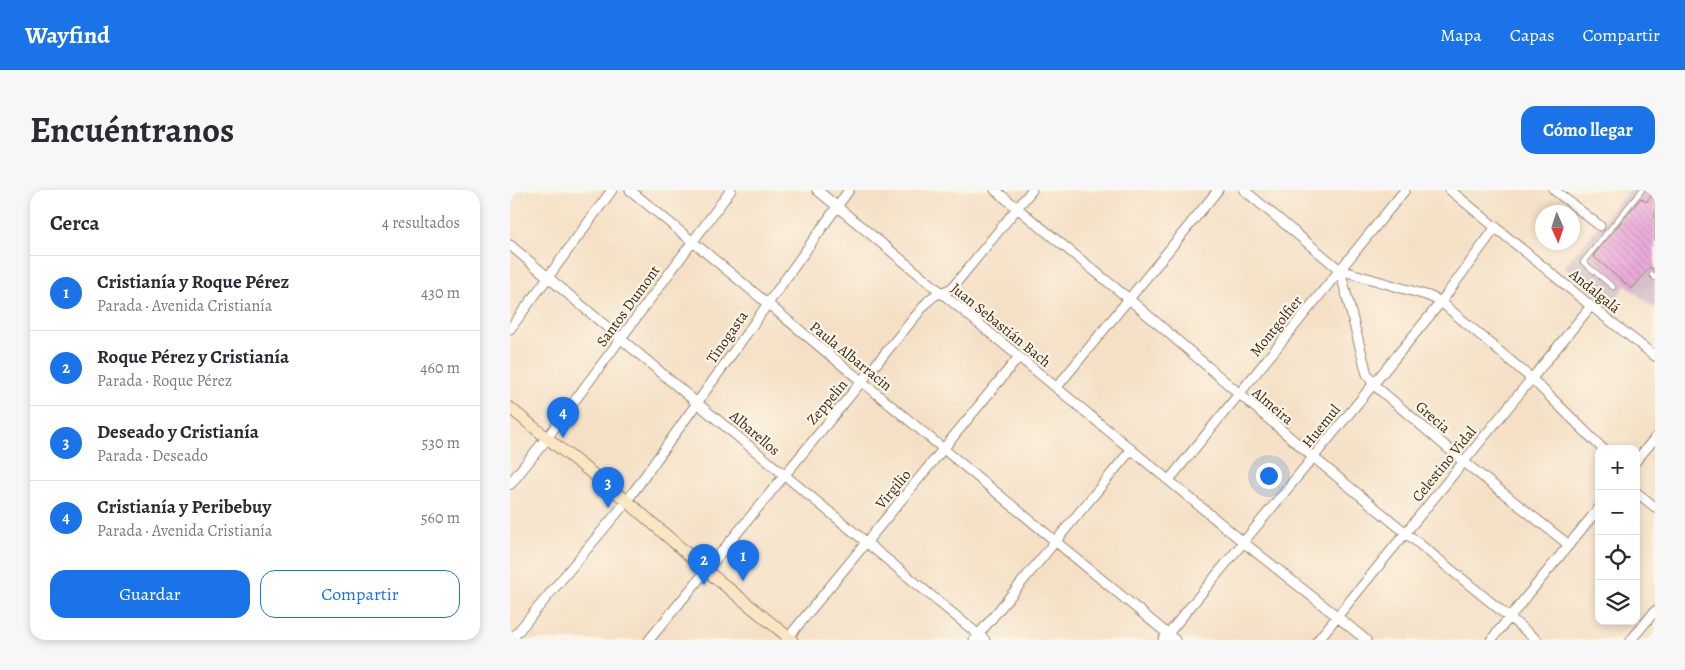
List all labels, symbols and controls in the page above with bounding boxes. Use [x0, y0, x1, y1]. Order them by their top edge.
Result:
text: Wayfind [25, 19, 110, 51]
text: Mapa [1440, 23, 1482, 47]
text: Capas [1510, 23, 1554, 47]
text: Compartir [1582, 23, 1660, 47]
text: Encuéntranos [30, 106, 234, 154]
button: Cómo llegar [1521, 106, 1655, 154]
north arrow [1535, 205, 1580, 250]
text: Cerca [50, 209, 100, 237]
text: 4 resultados [382, 212, 460, 234]
street label: Santos Dumont [592, 261, 664, 351]
street label: Andalgalá [1564, 264, 1625, 318]
text: Cristianía y Roque Pérez [97, 269, 289, 295]
street label: Juan Sebastián Bach [947, 278, 1055, 372]
text: 1 [63, 282, 69, 304]
text: 430 m [421, 282, 460, 304]
street label: Montgolfier [1245, 291, 1307, 361]
text: Parada · Avenida Cristianía [97, 295, 272, 317]
street label: Tinogasta [702, 307, 752, 367]
street label: Paula Albarracin [806, 317, 896, 395]
text: Roque Pérez y Cristianía [97, 344, 289, 370]
text: 2 [62, 357, 70, 379]
text: 460 m [420, 357, 460, 379]
text: Parada · Roque Pérez [97, 370, 232, 392]
street label: Zeppelin [802, 375, 852, 429]
street label: Almeira [1247, 382, 1298, 429]
street label: Grecia [1411, 396, 1455, 438]
pin: 4 [547, 397, 579, 438]
street label: Huemul [1297, 400, 1345, 452]
street label: Albarellos [725, 405, 784, 460]
text: Deseado y Cristianía [97, 419, 259, 445]
street label: Celestino Vidal [1407, 422, 1481, 506]
text: 3 [63, 432, 69, 454]
text: 530 m [421, 432, 460, 454]
text: Parada · Deseado [97, 445, 208, 467]
map controls [1595, 445, 1640, 625]
button: + [1595, 445, 1640, 490]
your location [1256, 463, 1282, 489]
street label: Virgilio [870, 465, 915, 514]
pin: 3 [592, 467, 624, 508]
button: − [1595, 490, 1640, 535]
text: Cristianía y Peribebuy [97, 494, 271, 520]
text: 4 [62, 507, 70, 529]
text: 560 m [421, 507, 460, 529]
text: Parada · Avenida Cristianía [97, 520, 272, 542]
button: locate [1595, 535, 1640, 580]
pin: 1 [727, 540, 759, 581]
pin: 2 [688, 544, 720, 585]
button: Guardar [50, 570, 250, 618]
button: Compartir [260, 570, 460, 618]
button: layers [1595, 580, 1640, 625]

